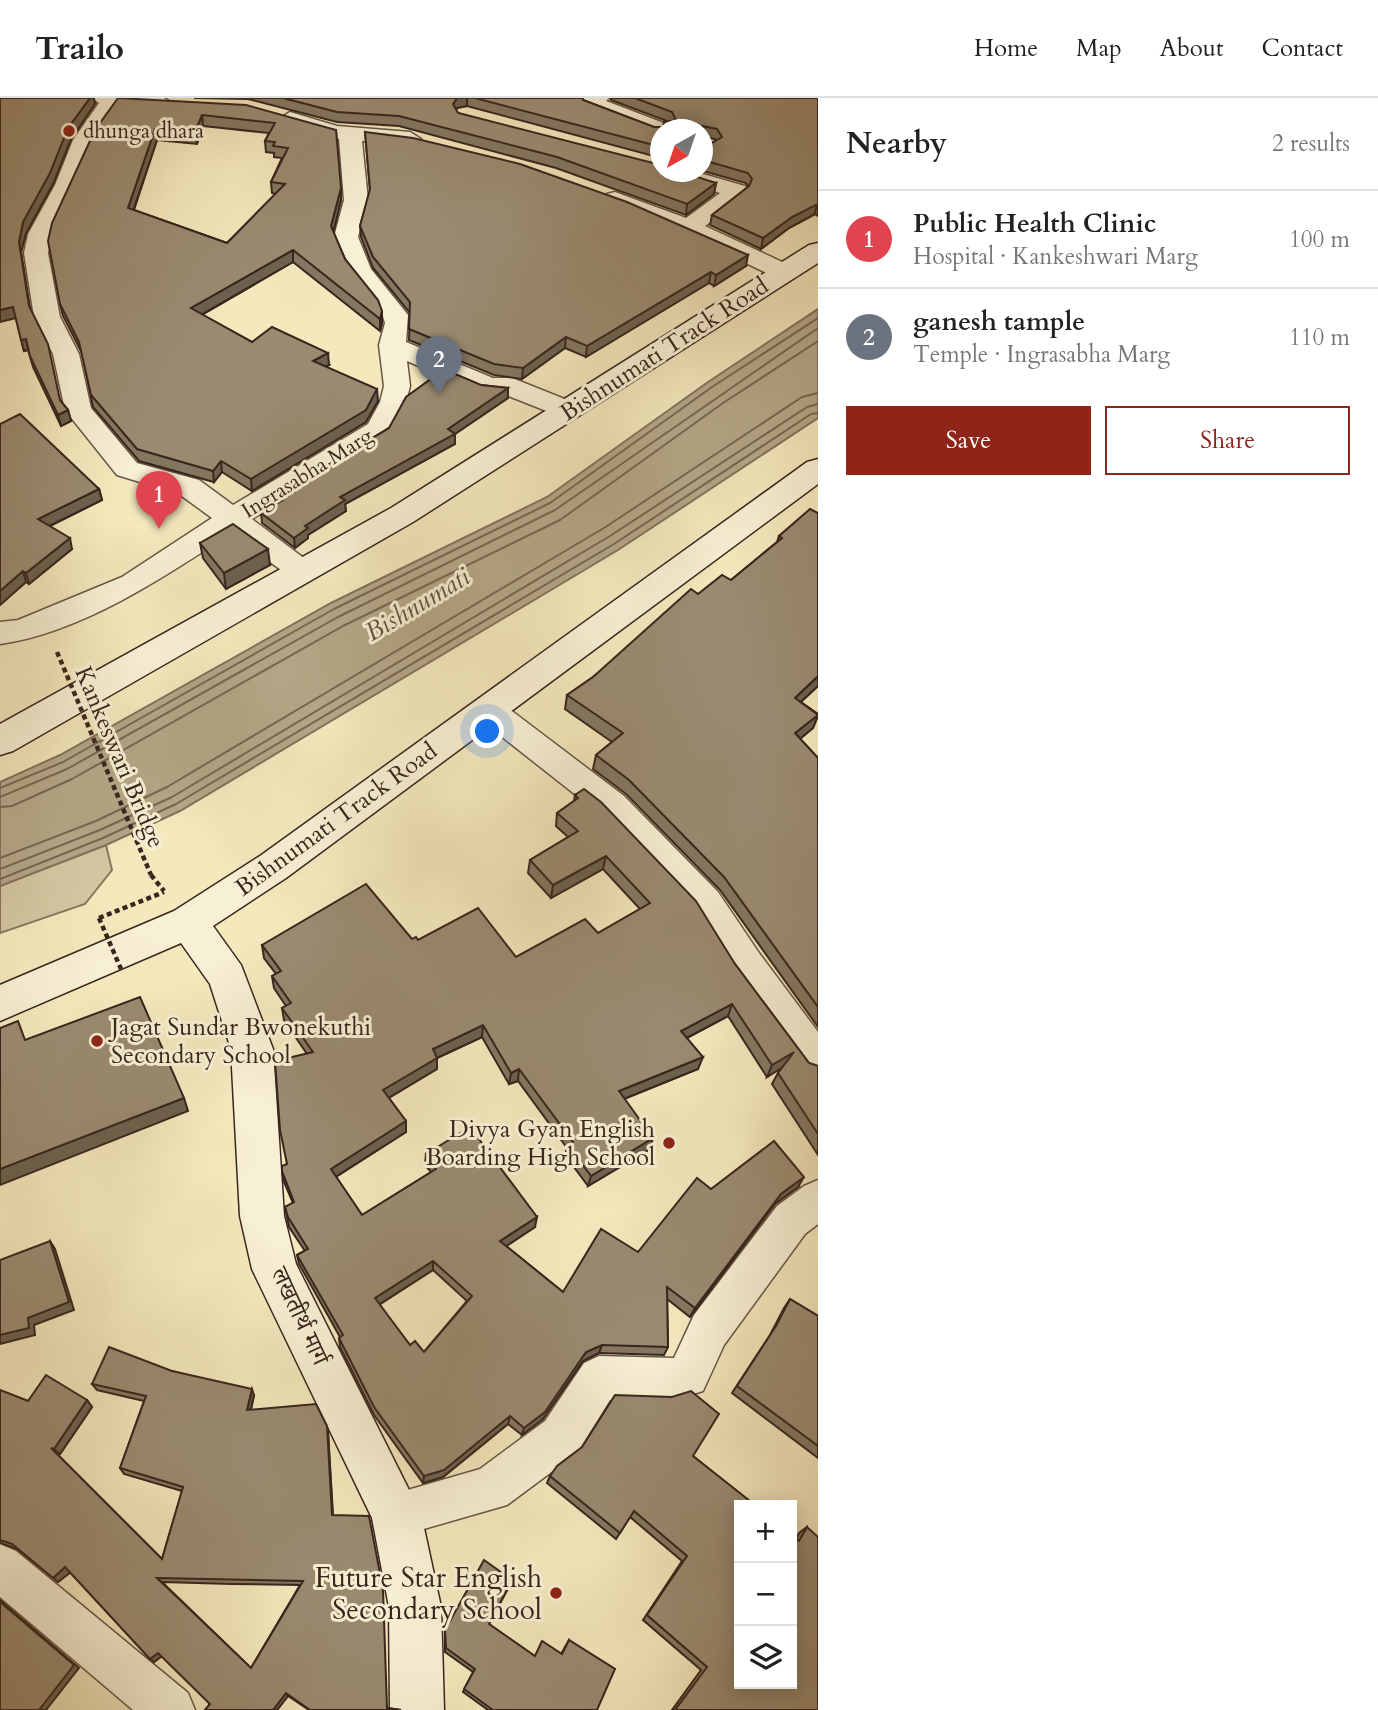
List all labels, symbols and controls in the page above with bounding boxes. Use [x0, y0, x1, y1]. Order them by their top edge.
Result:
text: Trailo [35, 26, 124, 71]
text: Home [974, 32, 1038, 65]
text: Map [1076, 32, 1122, 65]
text: About [1160, 32, 1224, 65]
text: Contact [1262, 32, 1343, 65]
place label: dhunga dhara [83, 117, 204, 146]
north arrow [650, 119, 713, 182]
marker: dhunga dhara [61, 123, 77, 139]
text: Nearby [846, 123, 947, 164]
text: 2 results [1272, 128, 1350, 159]
text: Public Health Clinic [913, 206, 1156, 241]
text: 1 [863, 224, 875, 255]
text: 100 m [1289, 224, 1350, 255]
text: Hospital · Kankeshwari Marg [913, 241, 1198, 272]
street label: Bishnumati Track Road [554, 269, 775, 429]
text: ganesh tample [913, 304, 1085, 339]
text: 2 [863, 322, 875, 353]
text: 110 m [1289, 322, 1350, 353]
pin: 2 [416, 336, 462, 394]
text: Temple · Ingrasabha Marg [913, 339, 1170, 370]
button: Save [846, 406, 1091, 475]
button: Share [1105, 406, 1350, 475]
street label: Ingrasabha Marg [236, 421, 379, 525]
pin: 1 [136, 471, 182, 529]
water label: Bishnumati [358, 559, 477, 649]
street label: Kankeswari Bridge [66, 661, 173, 853]
your location [470, 714, 504, 748]
street label: Bishnumati Track Road [229, 735, 444, 904]
place label: Jagat Sundar Bwonekuthi Secondary School [108, 1011, 371, 1072]
marker: Jagat Sundar Bwonekuthi Secondary School [89, 1033, 105, 1049]
place label: Divya Gyan English Boarding High School [425, 1113, 655, 1174]
marker: Divya Gyan English Boarding High School [661, 1135, 677, 1151]
street label: लखतीर्थ मार्ग [262, 1261, 337, 1372]
map controls [734, 1500, 797, 1689]
button: + [734, 1500, 797, 1563]
place label: Future Star English Secondary School [315, 1559, 542, 1629]
button: − [734, 1563, 797, 1626]
marker: Future Star English Secondary School [548, 1585, 564, 1601]
button: layers [734, 1626, 797, 1689]

